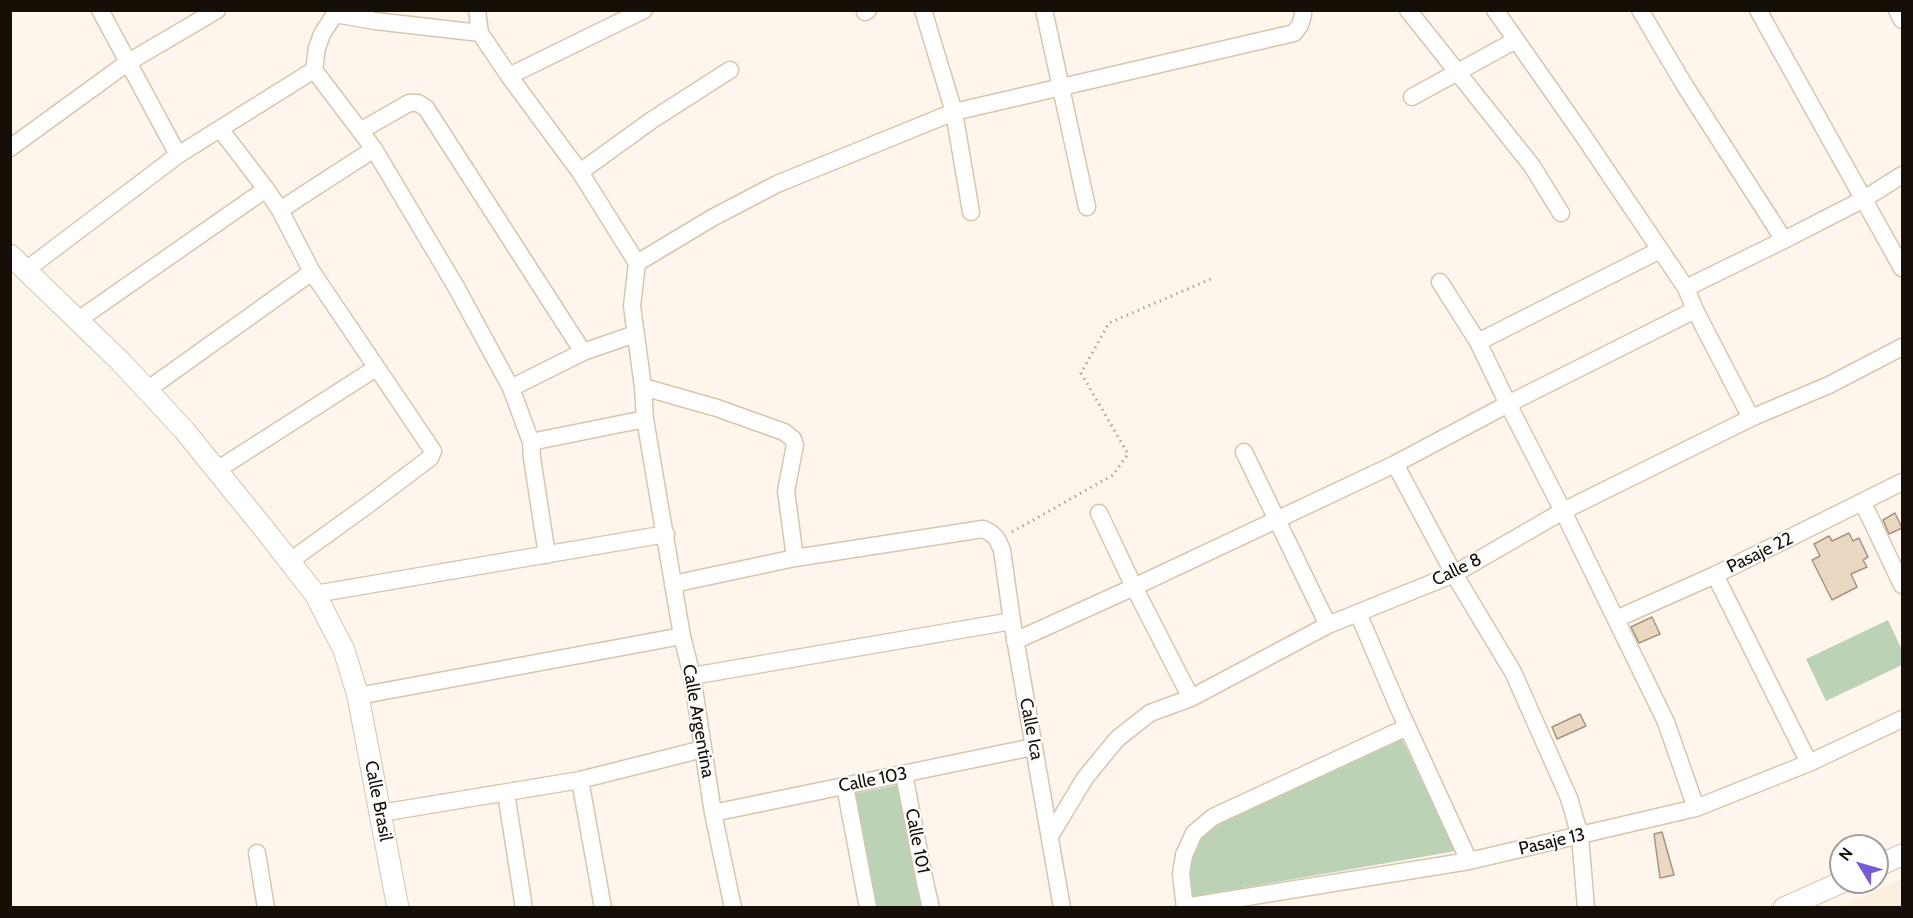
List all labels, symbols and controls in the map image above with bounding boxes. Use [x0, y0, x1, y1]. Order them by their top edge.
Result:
street label: Pasaje 22 [1723, 528, 1797, 578]
street label: Calle 8 [1429, 549, 1485, 591]
street label: Calle Argentina [677, 663, 719, 779]
street label: Calle Ica [1014, 696, 1048, 762]
street label: Calle Brasil [360, 759, 396, 843]
street label: Calle 103 [837, 763, 909, 797]
street label: Calle 101 [900, 807, 934, 875]
street label: Pasaje 13 [1517, 824, 1587, 860]
north arrow [1829, 834, 1889, 894]
text: N [1835, 844, 1857, 864]

